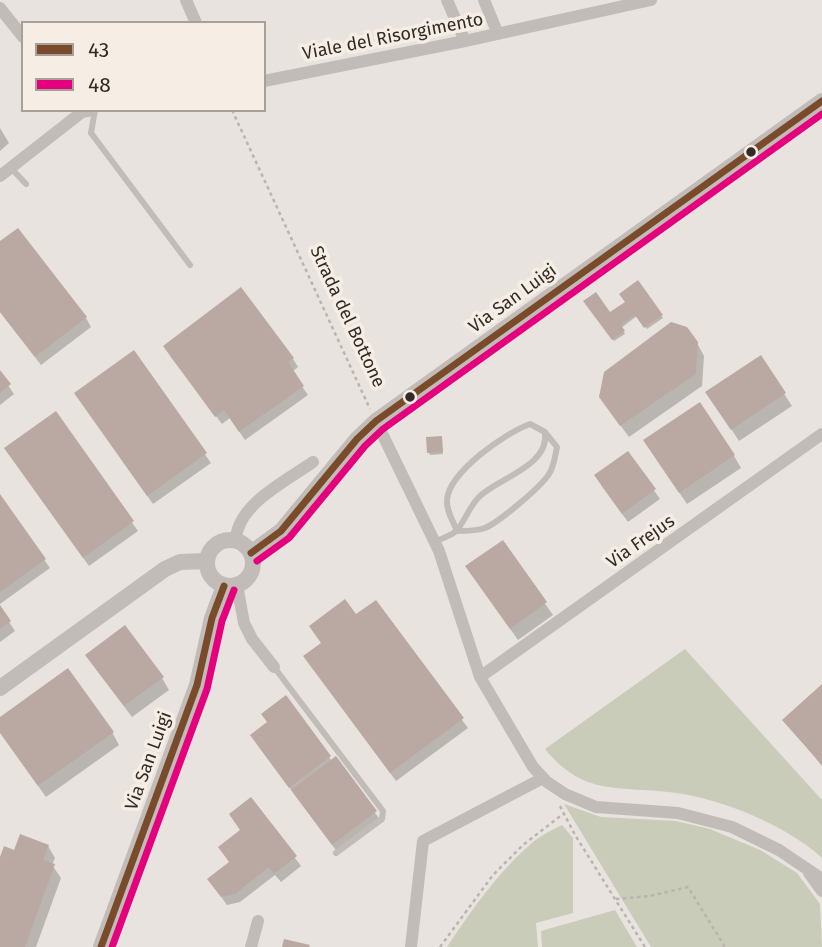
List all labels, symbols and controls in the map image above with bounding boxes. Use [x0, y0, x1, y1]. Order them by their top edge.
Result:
street label: Viale del Risorgimento [301, 9, 485, 65]
legend [21, 21, 266, 112]
text: 43 [88, 37, 109, 63]
text: 48 [88, 72, 111, 98]
unlabelled marker [744, 145, 758, 159]
street label: Strada del Bottone [305, 243, 389, 391]
street label: Via San Luigi [465, 260, 561, 338]
unlabelled marker [403, 390, 417, 404]
street label: Via Frejus [603, 511, 679, 573]
street label: Via San Luigi [121, 709, 177, 813]

